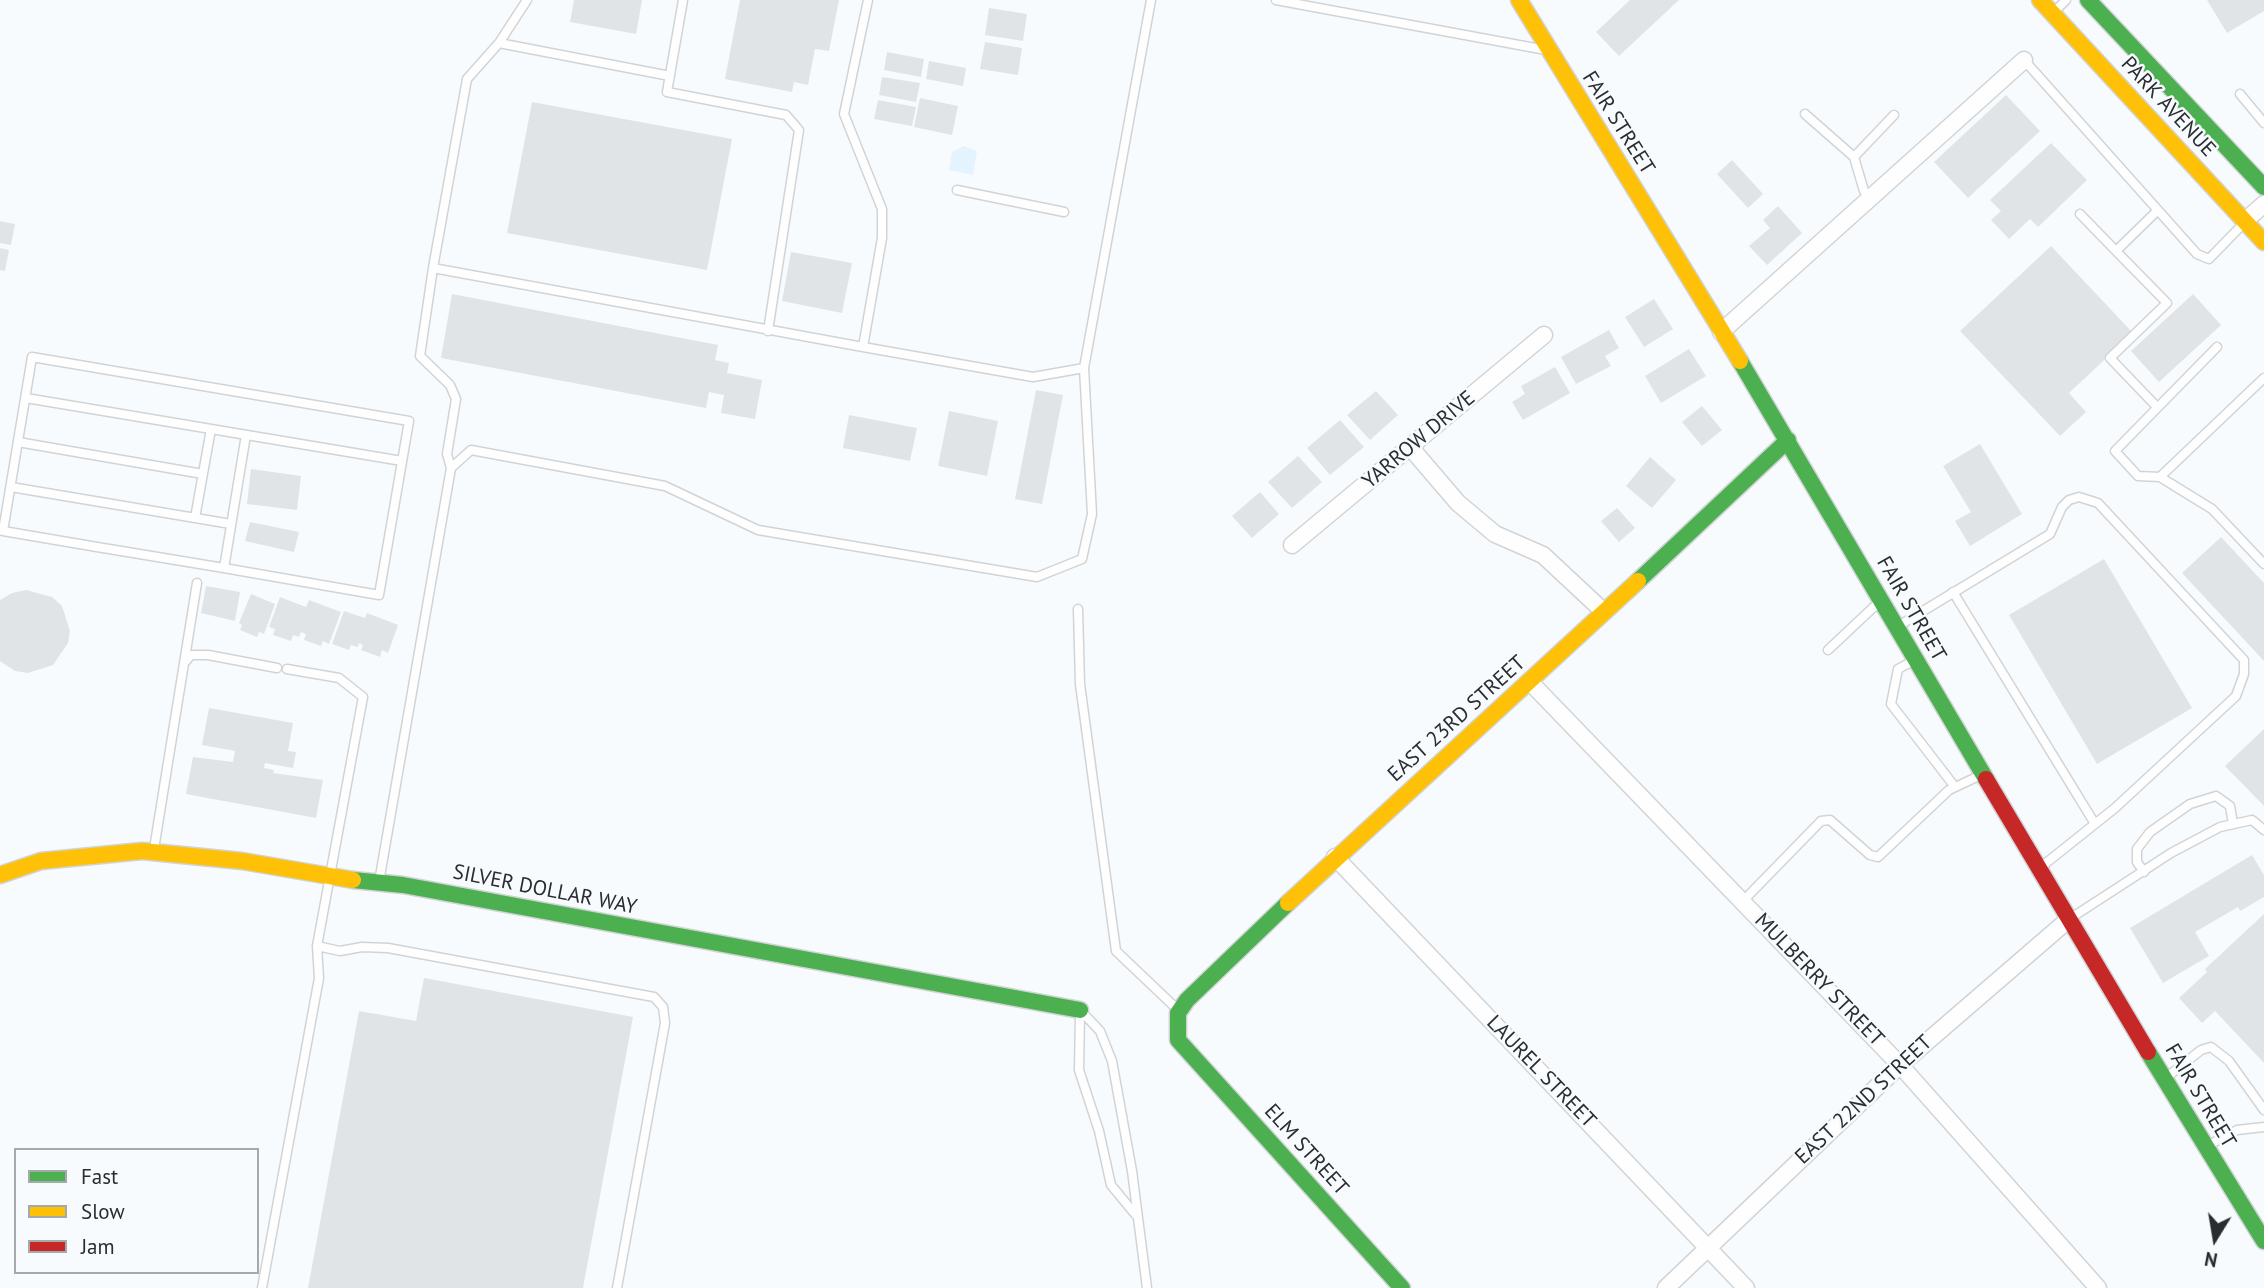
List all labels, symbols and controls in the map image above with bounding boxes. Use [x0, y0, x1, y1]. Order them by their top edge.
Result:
street label: PARK AVENUE [2115, 52, 2221, 162]
street label: FAIR STREET [1576, 67, 1660, 179]
street label: YARROW DRIVE [1358, 386, 1480, 494]
street label: FAIR STREET [1871, 552, 1951, 666]
street label: EAST 23RD STREET [1383, 651, 1531, 787]
street label: SILVER DOLLAR WAY [451, 860, 639, 920]
street label: MULBERRY STREET [1749, 908, 1889, 1052]
street label: LAUREL STREET [1481, 1011, 1601, 1133]
street label: EAST 22ND STREET [1790, 1030, 1938, 1170]
street label: FAIR STREET [2159, 1039, 2241, 1153]
street label: ELM STREET [1259, 1099, 1353, 1201]
legend [14, 1148, 259, 1274]
text: Fast [81, 1163, 118, 1190]
text: Slow [81, 1198, 125, 1225]
north arrow [2180, 1204, 2250, 1274]
text: Jam [81, 1233, 115, 1260]
text: N [2203, 1247, 2219, 1273]

